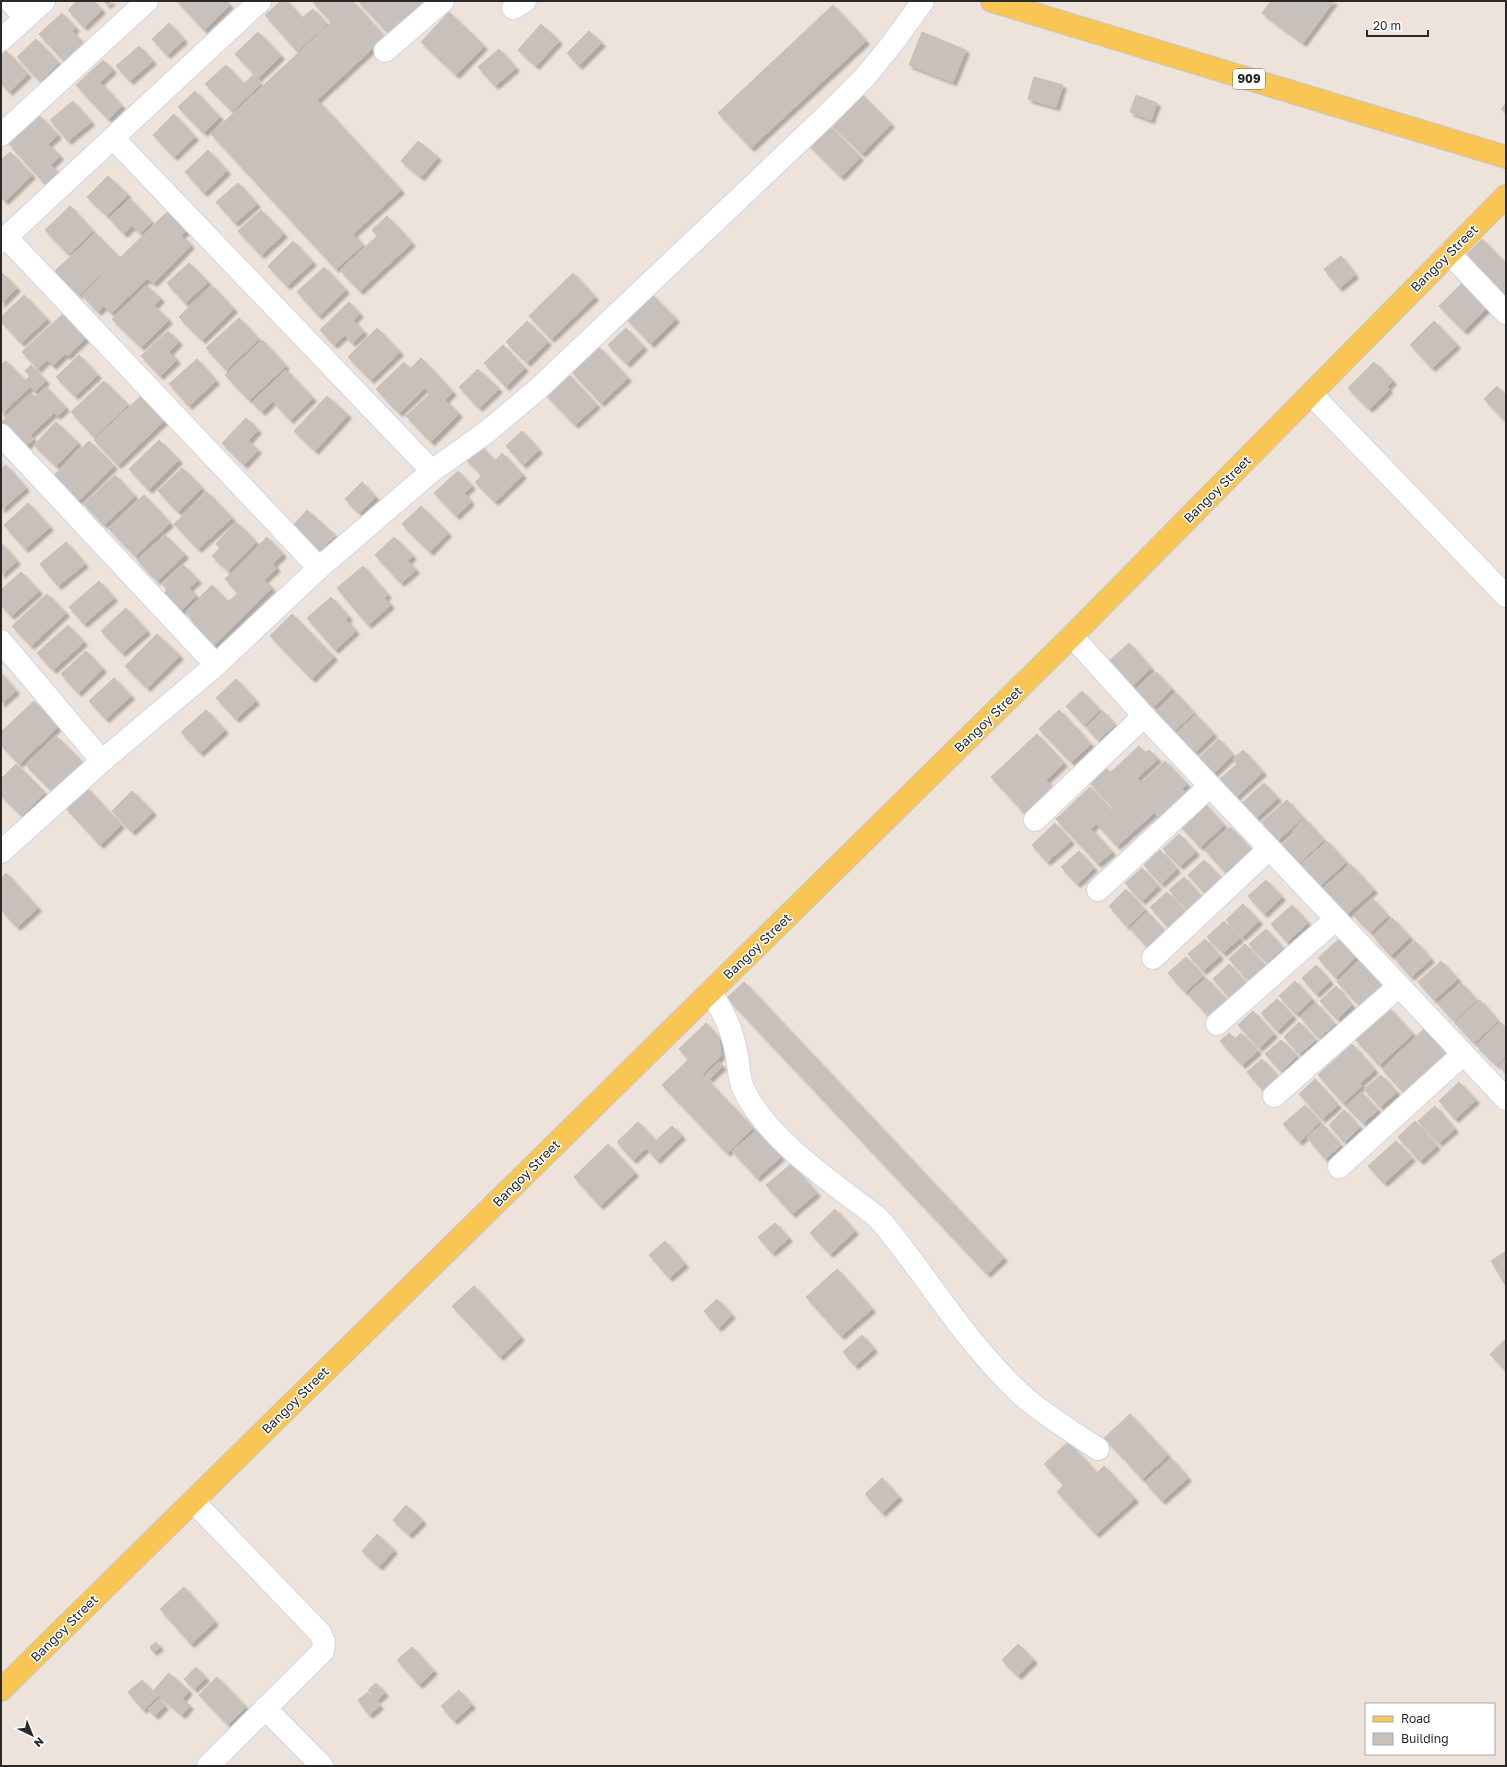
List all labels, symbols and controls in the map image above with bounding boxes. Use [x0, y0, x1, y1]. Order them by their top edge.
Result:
scale bar [1367, 12, 1428, 38]
text: 20 m [1373, 18, 1401, 33]
road number: 909 [1233, 69, 1265, 89]
street label: Bangoy Street [1407, 221, 1481, 295]
street label: Bangoy Street [1180, 452, 1254, 526]
street label: Bangoy Street [951, 682, 1025, 756]
street label: Bangoy Street [720, 909, 794, 983]
street label: Bangoy Street [489, 1136, 563, 1210]
street label: Bangoy Street [258, 1363, 332, 1437]
street label: Bangoy Street [27, 1591, 101, 1665]
legend [1365, 1703, 1495, 1755]
text: Road [1401, 1711, 1430, 1726]
north arrow [12, 1715, 52, 1755]
text: Building [1401, 1731, 1449, 1746]
text: N [32, 1735, 47, 1750]

